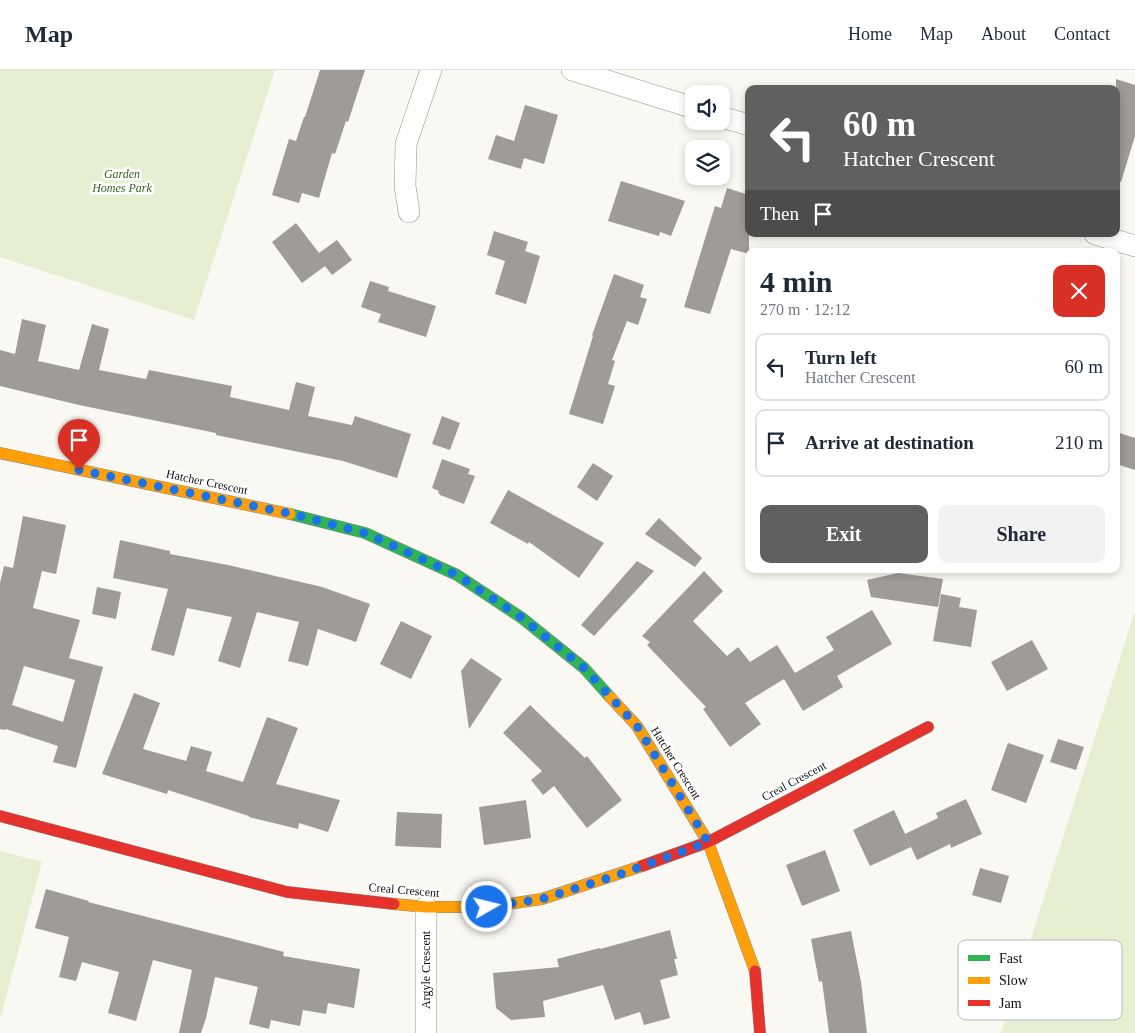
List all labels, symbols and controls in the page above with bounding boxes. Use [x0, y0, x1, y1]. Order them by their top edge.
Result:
text: Map [25, 21, 73, 47]
text: Home [848, 24, 892, 44]
text: Map [920, 24, 953, 44]
text: About [981, 24, 1026, 44]
text: Contact [1054, 24, 1110, 44]
map controls [685, 85, 730, 185]
button: sound [685, 85, 730, 130]
icon: left [760, 105, 825, 170]
text: 60 m [843, 105, 916, 144]
button: layers [685, 140, 730, 185]
text: Hatcher Crescent [843, 146, 995, 171]
park label: Garden Homes Park [91, 167, 153, 195]
icon: arrive [809, 200, 837, 228]
text: Then [760, 203, 799, 224]
text: 4 min [760, 265, 833, 298]
button: close [1053, 265, 1105, 317]
text: 270 m · 12:12 [760, 301, 850, 318]
text: Turn left [805, 347, 877, 368]
icon: left [762, 353, 790, 381]
text: 60 m [1064, 356, 1103, 377]
text: Hatcher Crescent [805, 369, 916, 386]
pin [58, 419, 100, 470]
icon: arrive [65, 426, 93, 454]
icon: arrive [762, 429, 790, 457]
text: Arrive at destination [805, 432, 974, 453]
text: 210 m [1055, 432, 1103, 453]
street label: Hatcher Crescent [165, 467, 250, 498]
button: Exit [760, 505, 928, 563]
button: Share [938, 505, 1105, 563]
street label: Hatcher Crescent [648, 724, 704, 802]
street label: Creal Crescent [759, 758, 829, 804]
street label: Creal Crescent [368, 880, 441, 900]
position arrow [460, 880, 512, 932]
street label: Argyle Crescent [419, 930, 433, 1009]
legend [958, 940, 1122, 1020]
text: Fast [999, 951, 1022, 966]
text: Slow [999, 973, 1029, 988]
text: Jam [999, 996, 1022, 1011]

